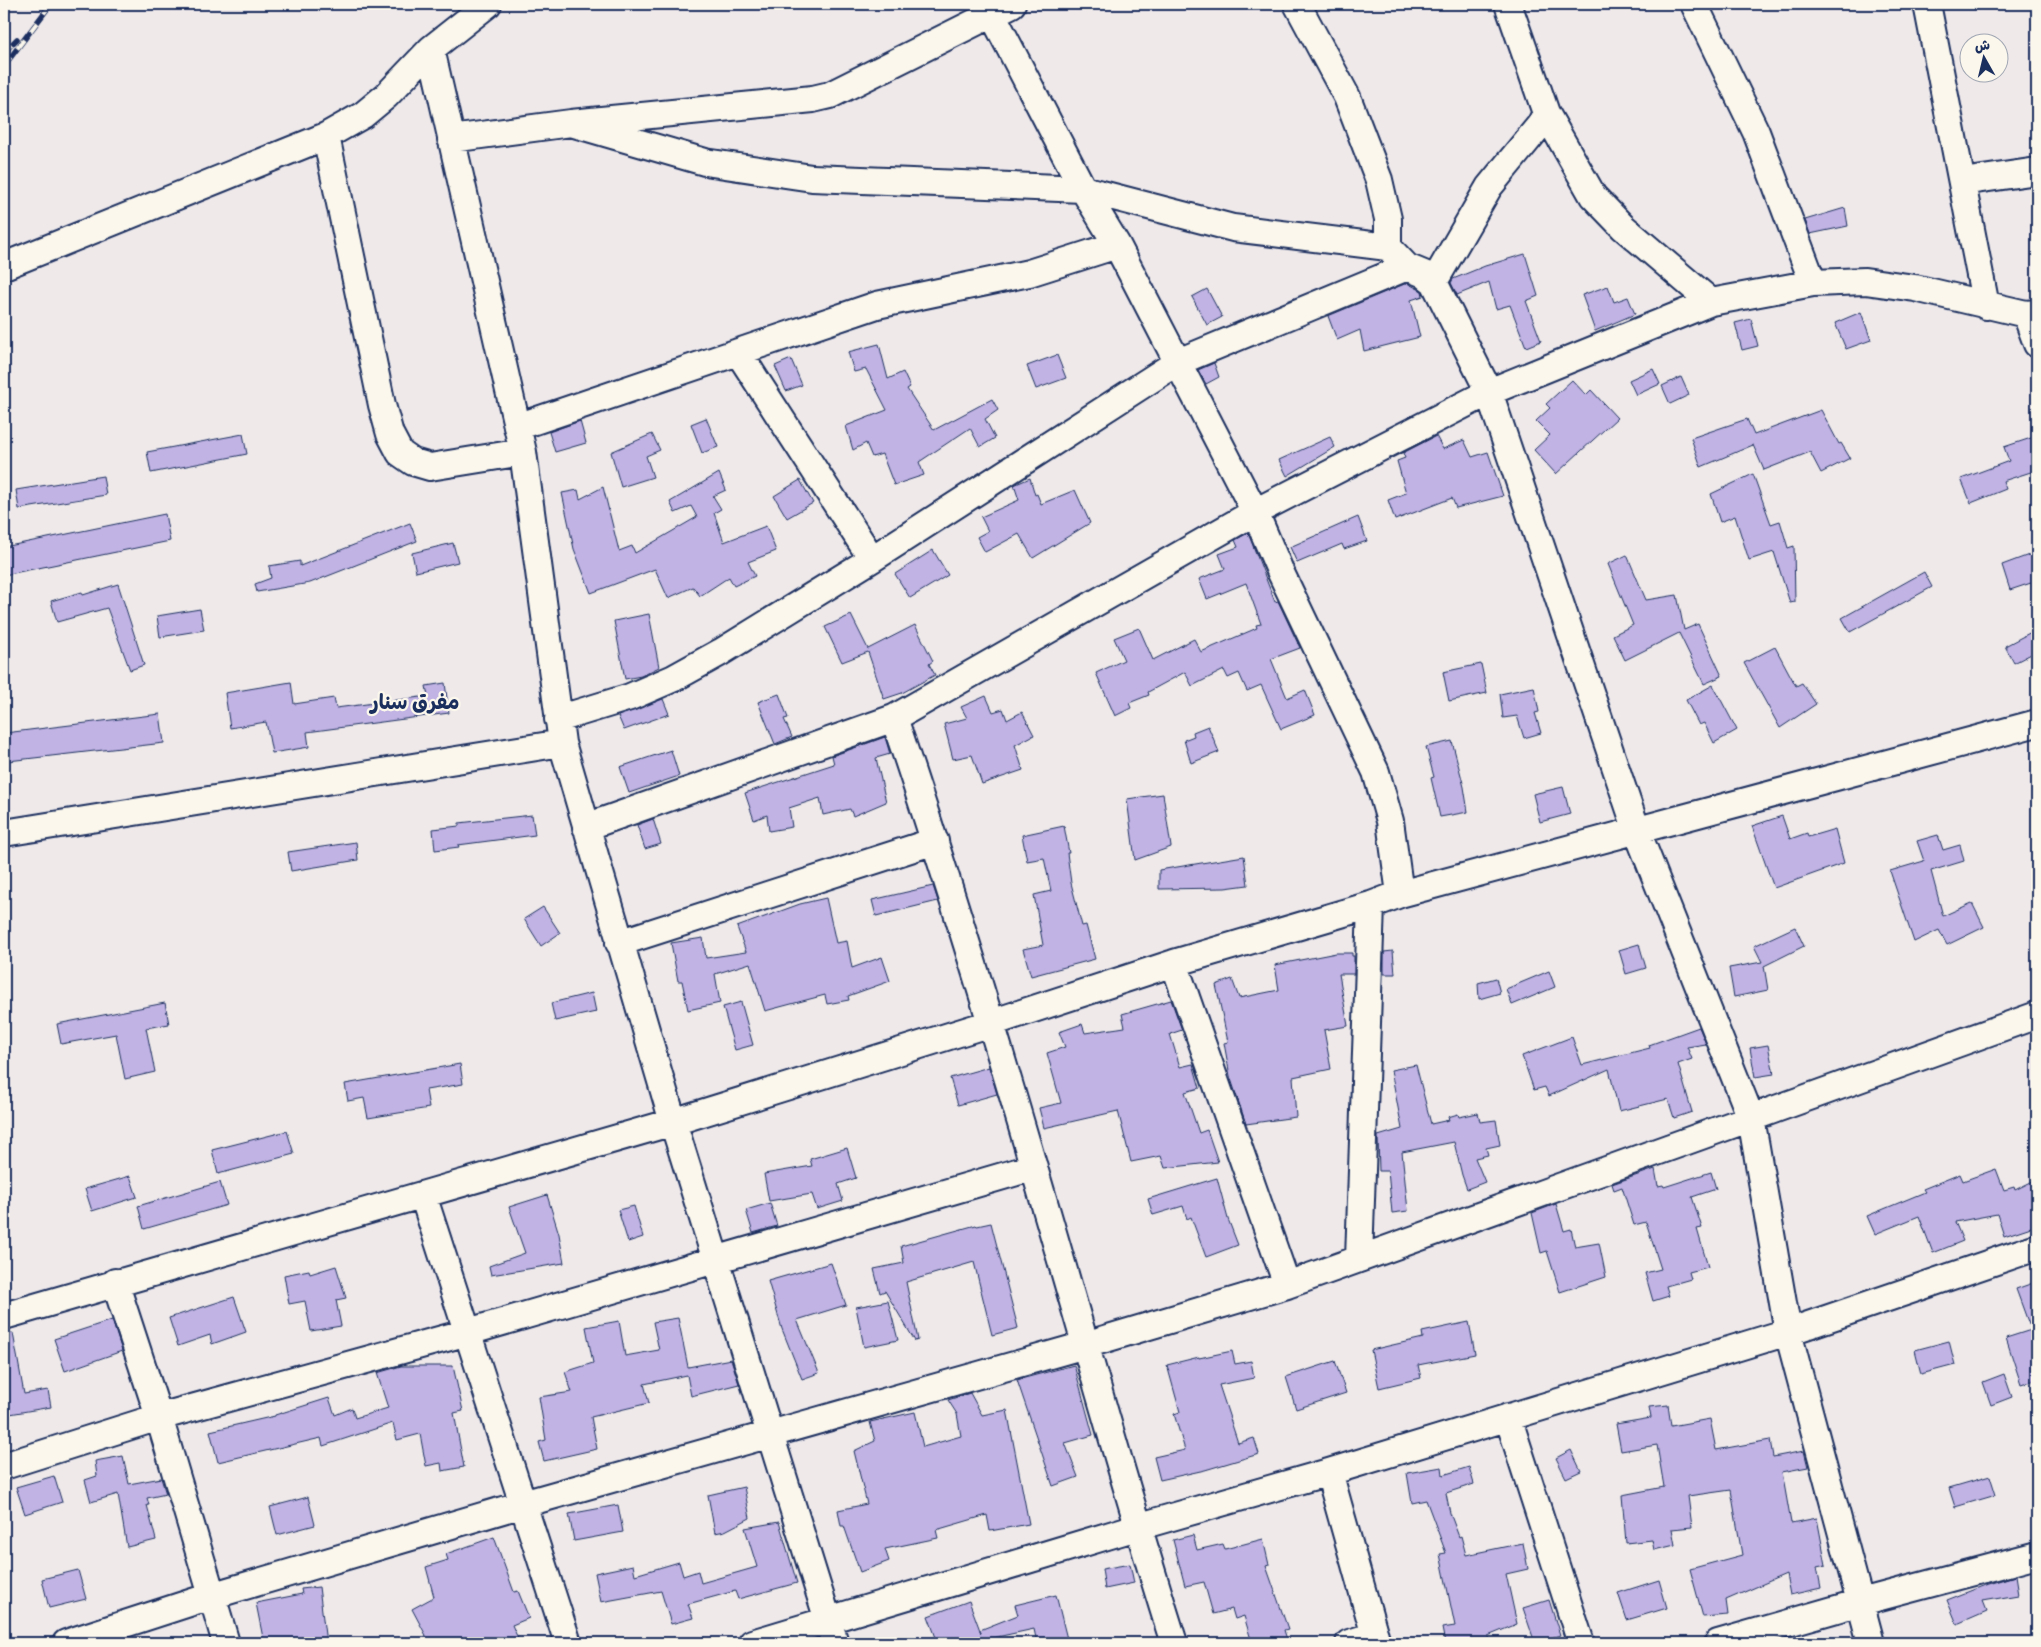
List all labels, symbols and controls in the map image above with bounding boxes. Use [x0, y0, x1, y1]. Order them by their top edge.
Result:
north arrow [1958, 32, 2008, 82]
text: ش [1973, 36, 1991, 55]
district label: مفرق سنار [369, 689, 459, 714]

